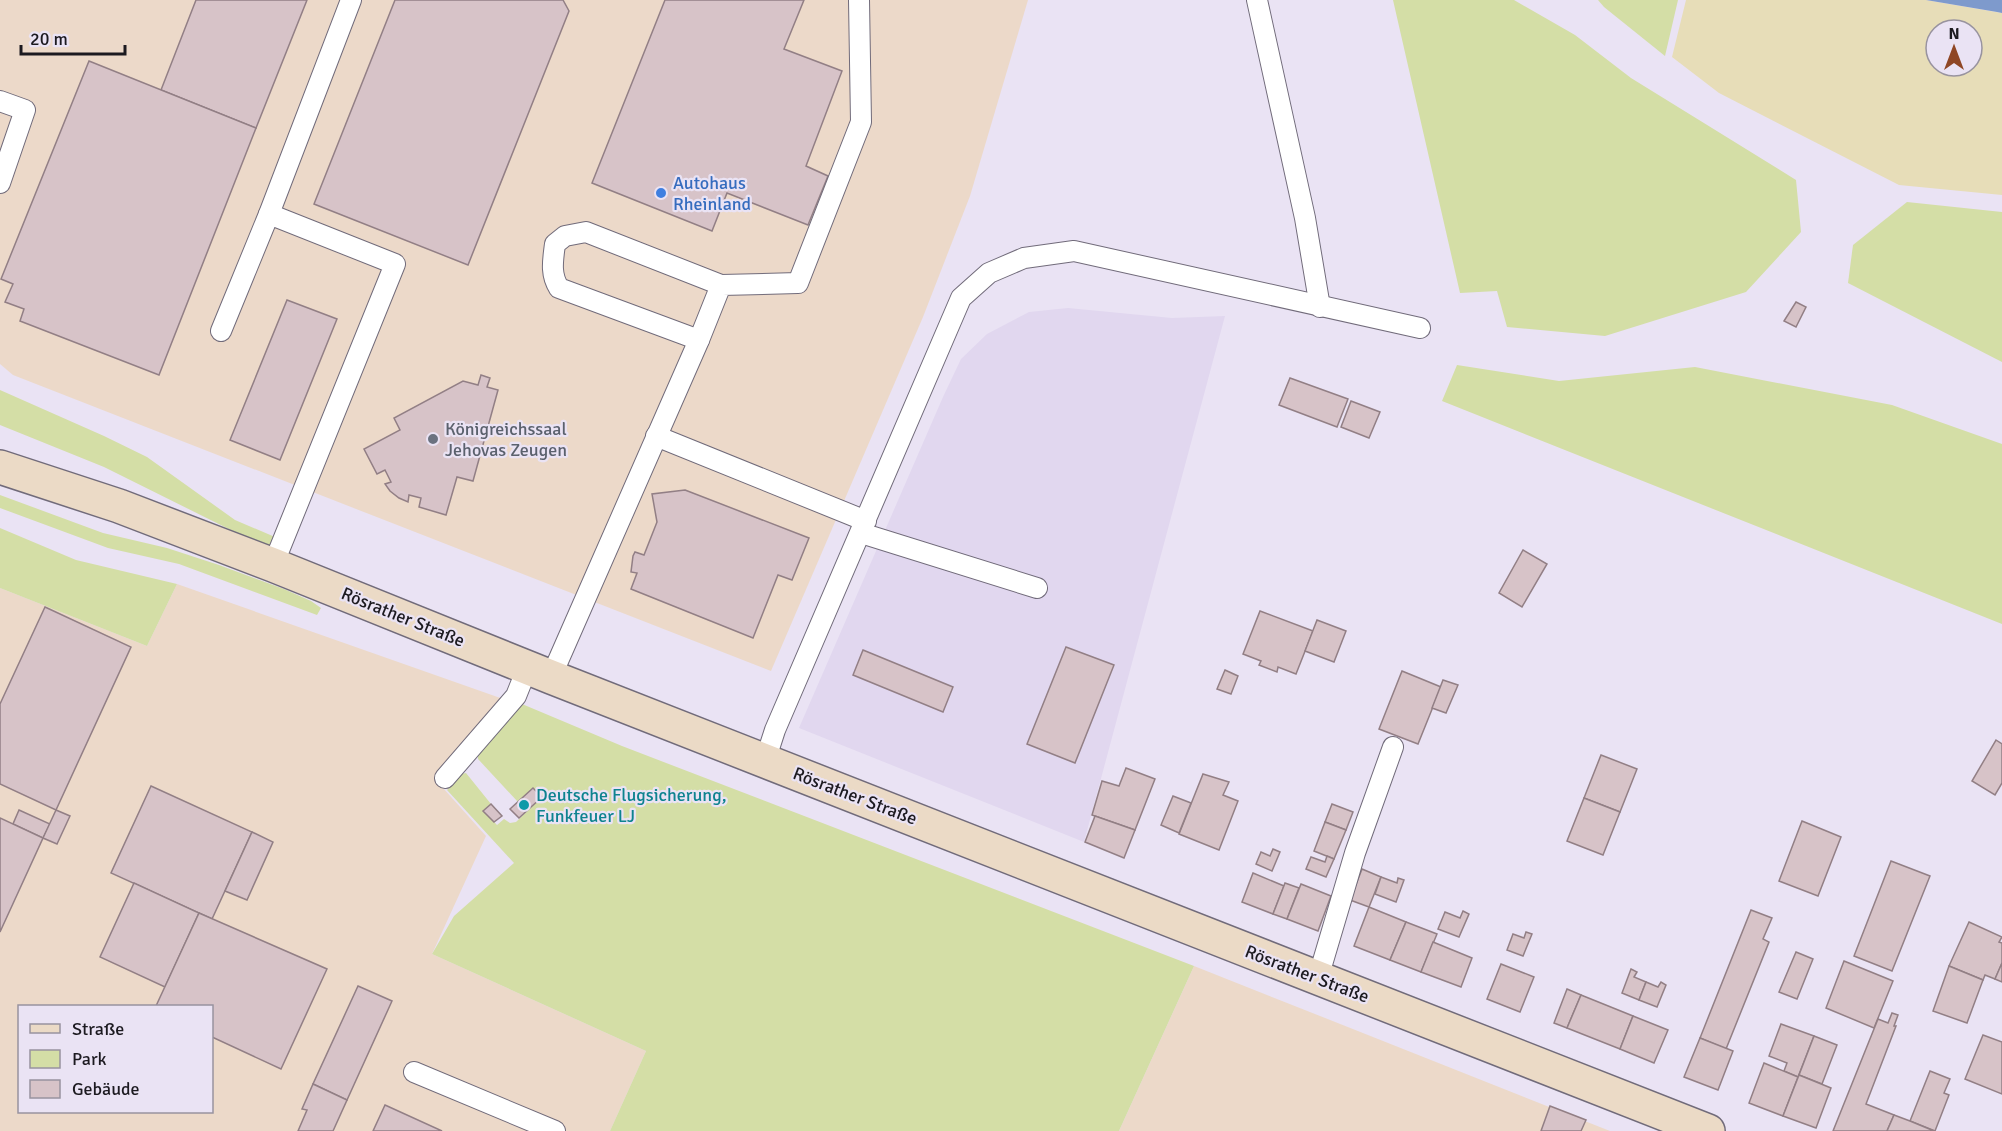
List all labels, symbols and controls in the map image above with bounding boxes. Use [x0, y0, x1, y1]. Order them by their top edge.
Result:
scale bar [21, 18, 124, 56]
north arrow [1924, 18, 1984, 78]
text: N [1948, 24, 1960, 44]
text: 20 m [30, 28, 68, 50]
place label: Autohaus Rheinland [673, 172, 751, 215]
marker: Autohaus Rheinland [654, 186, 668, 200]
place label: Königreichssaal Jehovas Zeugen [445, 418, 567, 461]
marker: Königreichssaal Jehovas Zeugen [426, 432, 440, 446]
street label: Rösrather Straße [338, 582, 468, 652]
street label: Rösrather Straße [790, 762, 920, 830]
place label: Deutsche Flugsicherung, Funkfeuer LJ [536, 784, 727, 827]
marker: Deutsche Flugsicherung, Funkfeuer LJ [517, 798, 531, 812]
street label: Rösrather Straße [1242, 940, 1372, 1008]
legend [18, 1005, 213, 1113]
text: Straße [72, 1018, 124, 1040]
text: Park [72, 1048, 107, 1070]
text: Gebäude [72, 1078, 140, 1100]

